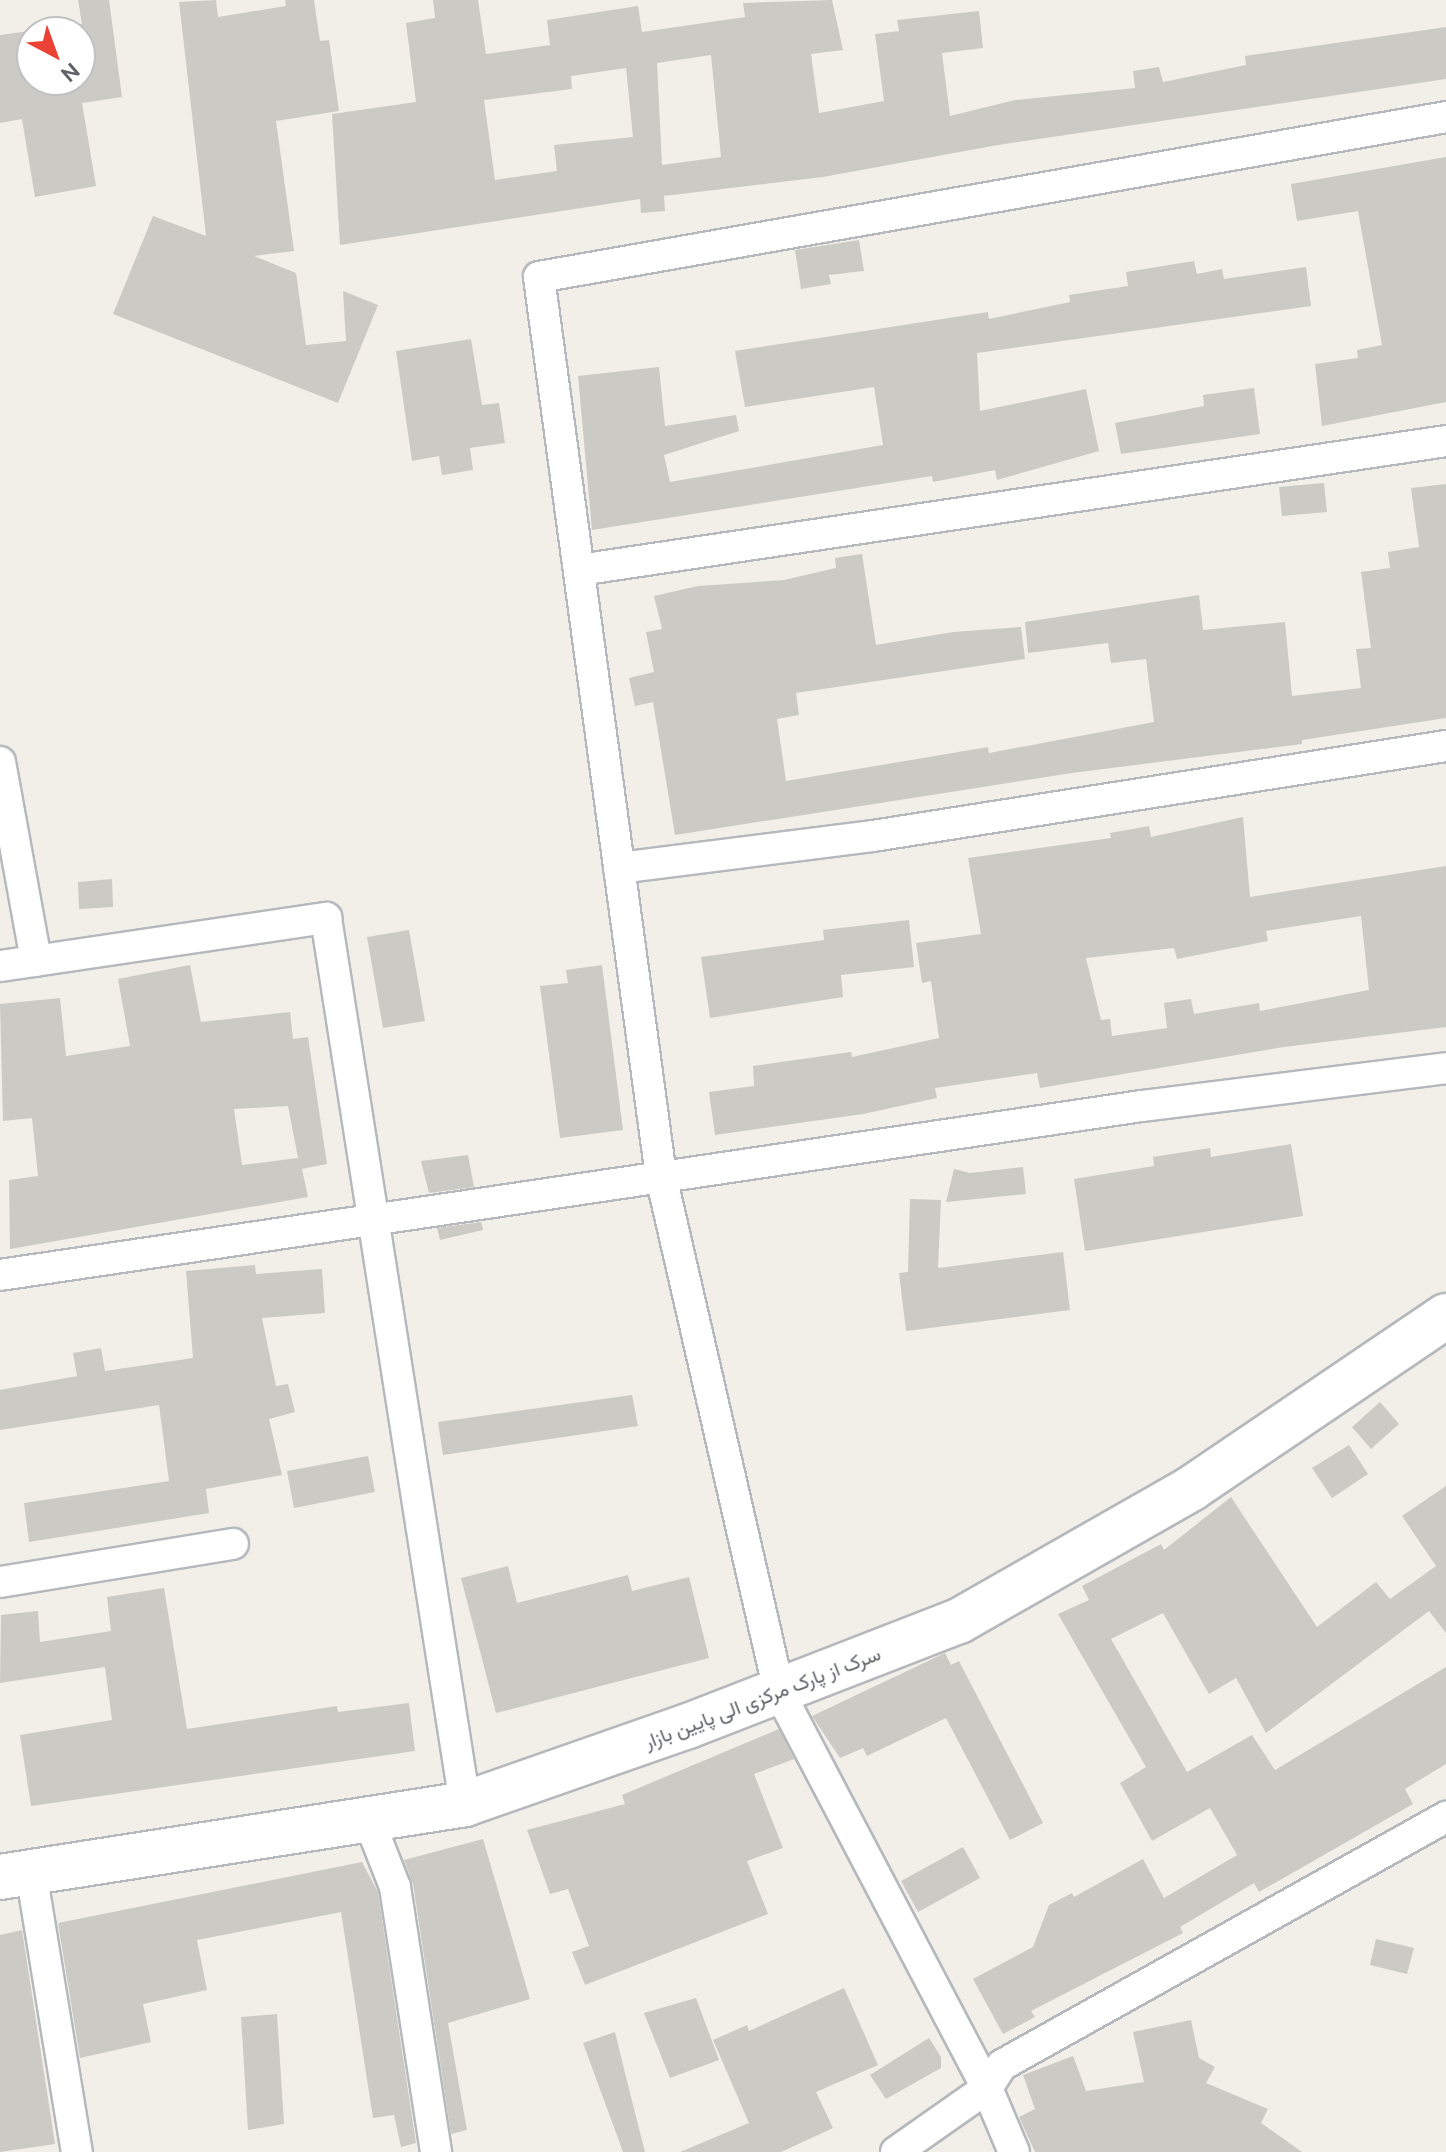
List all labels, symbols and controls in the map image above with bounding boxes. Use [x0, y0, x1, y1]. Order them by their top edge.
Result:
north arrow [16, 16, 96, 96]
text: N [56, 58, 85, 88]
street label: سرک از پارک مرکزی الی پایین بازار [640, 1641, 884, 1753]

